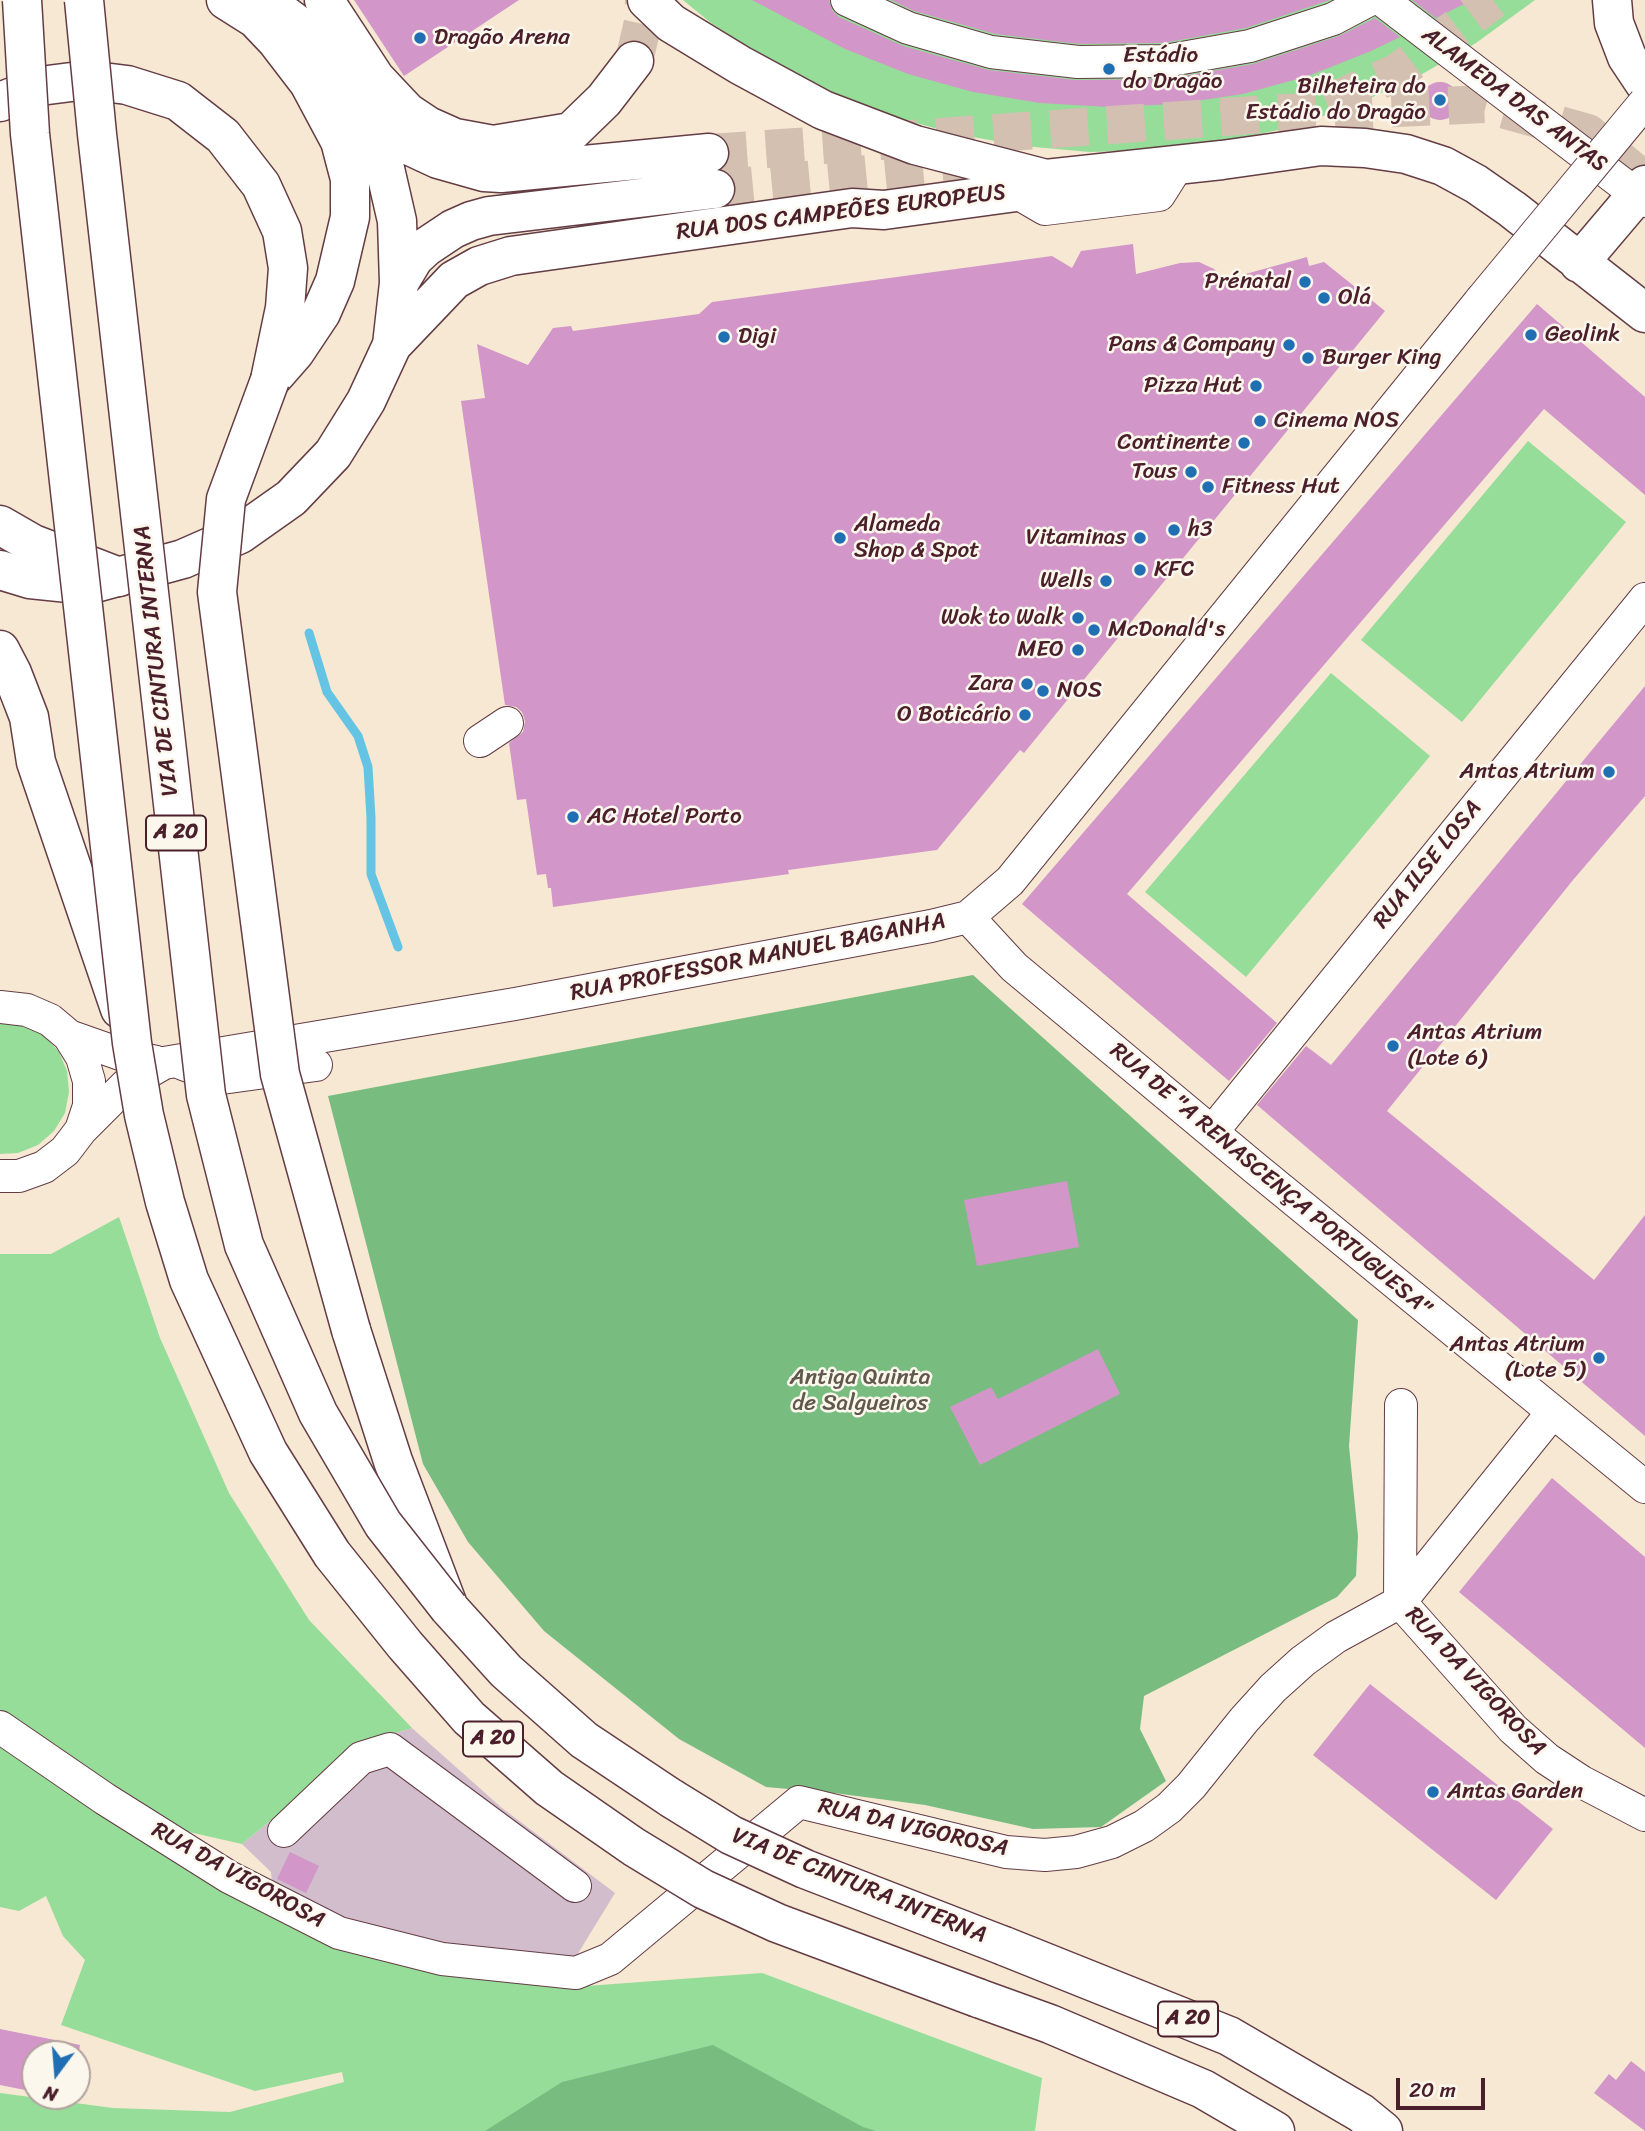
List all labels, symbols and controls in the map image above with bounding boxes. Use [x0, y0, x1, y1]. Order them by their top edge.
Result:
street label: ALAMEDA DAS ANTAS [1416, 21, 1612, 179]
place label: Dragão Arena [434, 24, 570, 52]
marker: Dragão Arena [412, 30, 428, 46]
place label: Estádio do Dragão [1123, 42, 1222, 96]
marker: Estádio do Dragão [1101, 61, 1117, 77]
place label: Bilheteira do Estádio do Dragão [1246, 73, 1426, 127]
marker: Bilheteira do Estádio do Dragão [1432, 92, 1448, 108]
street label: RUA DOS CAMPEÕES EUROPEUS [675, 179, 1007, 247]
place label: Prénatal [1204, 268, 1291, 296]
marker: Prénatal [1297, 274, 1313, 290]
place label: Olá [1338, 284, 1371, 312]
marker: Olá [1316, 290, 1332, 306]
place label: Geolink [1545, 321, 1620, 349]
place label: Digi [738, 323, 776, 351]
marker: Geolink [1523, 327, 1539, 343]
marker: Digi [716, 329, 732, 345]
place label: Pans & Company [1108, 331, 1275, 359]
marker: Pans & Company [1281, 337, 1297, 353]
place label: Burger King [1322, 344, 1441, 372]
marker: Burger King [1300, 350, 1316, 366]
place label: Pizza Hut [1144, 372, 1242, 400]
marker: Pizza Hut [1248, 378, 1264, 394]
place label: Cinema NOS [1274, 407, 1399, 435]
marker: Cinema NOS [1252, 413, 1268, 429]
place label: Continente [1117, 429, 1230, 457]
marker: Continente [1236, 435, 1252, 451]
place label: Tous [1132, 458, 1177, 486]
marker: Tous [1183, 464, 1199, 480]
place label: Fitness Hut [1222, 473, 1340, 501]
marker: Fitness Hut [1200, 479, 1216, 495]
place label: Alameda Shop & Spot [854, 511, 979, 565]
place label: h3 [1188, 516, 1213, 544]
marker: h3 [1166, 522, 1182, 538]
street label: VIA DE CINTURA INTERNA [129, 524, 185, 798]
place label: Vitaminas [1026, 524, 1126, 552]
marker: Alameda Shop & Spot [832, 530, 848, 546]
marker: Vitaminas [1132, 530, 1148, 546]
place label: KFC [1154, 556, 1194, 584]
marker: KFC [1132, 562, 1148, 578]
place label: Wells [1040, 567, 1092, 595]
marker: Wells [1098, 573, 1114, 589]
place label: Wok to Walk [941, 604, 1064, 632]
marker: Wok to Walk [1070, 610, 1086, 626]
place label: McDonald's [1108, 616, 1226, 644]
marker: McDonald's [1086, 622, 1102, 638]
place label: MEO [1018, 636, 1064, 664]
marker: MEO [1070, 642, 1086, 658]
place label: Zara [968, 670, 1013, 698]
marker: Zara [1019, 676, 1035, 692]
place label: NOS [1057, 677, 1102, 705]
marker: NOS [1035, 683, 1051, 699]
place label: O Boticário [897, 701, 1011, 729]
marker: O Boticário [1017, 707, 1033, 723]
place label: Antas Atrium [1460, 758, 1595, 786]
marker: Antas Atrium [1601, 764, 1617, 780]
street label: RUA ILSE LOSA [1368, 795, 1488, 935]
place label: AC Hotel Porto [587, 803, 742, 831]
marker: AC Hotel Porto [565, 809, 581, 825]
road number: A 20 [146, 816, 206, 850]
street label: RUA PROFESSOR MANUEL BAGANHA [568, 908, 948, 1008]
place label: Antas Atrium (Lote 6) [1407, 1019, 1542, 1073]
street label: RUA DE "A RENASCENÇA PORTUGUESA" [1104, 1037, 1436, 1323]
marker: Antas Atrium (Lote 6) [1385, 1038, 1401, 1054]
place label: Antas Atrium (Lote 5) [1450, 1331, 1585, 1385]
marker: Antas Atrium (Lote 5) [1591, 1350, 1607, 1366]
park label: Antiga Quinta de Salgueiros [790, 1364, 930, 1418]
street label: RUA DA VIGOROSA [1399, 1602, 1551, 1762]
road number: A 20 [463, 1722, 523, 1756]
place label: Antas Garden [1447, 1778, 1583, 1806]
marker: Antas Garden [1425, 1784, 1441, 1800]
street label: RUA DA VIGOROSA [815, 1793, 1011, 1863]
street label: RUA DA VIGOROSA [146, 1817, 330, 1935]
street label: VIA DE CINTURA INTERNA [728, 1822, 990, 1950]
road number: A 20 [1158, 2002, 1218, 2036]
north arrow [21, 2040, 91, 2110]
scale bar [1400, 2064, 1489, 2108]
text: 20 m [1409, 2071, 1456, 2109]
text: N [40, 2076, 62, 2111]

